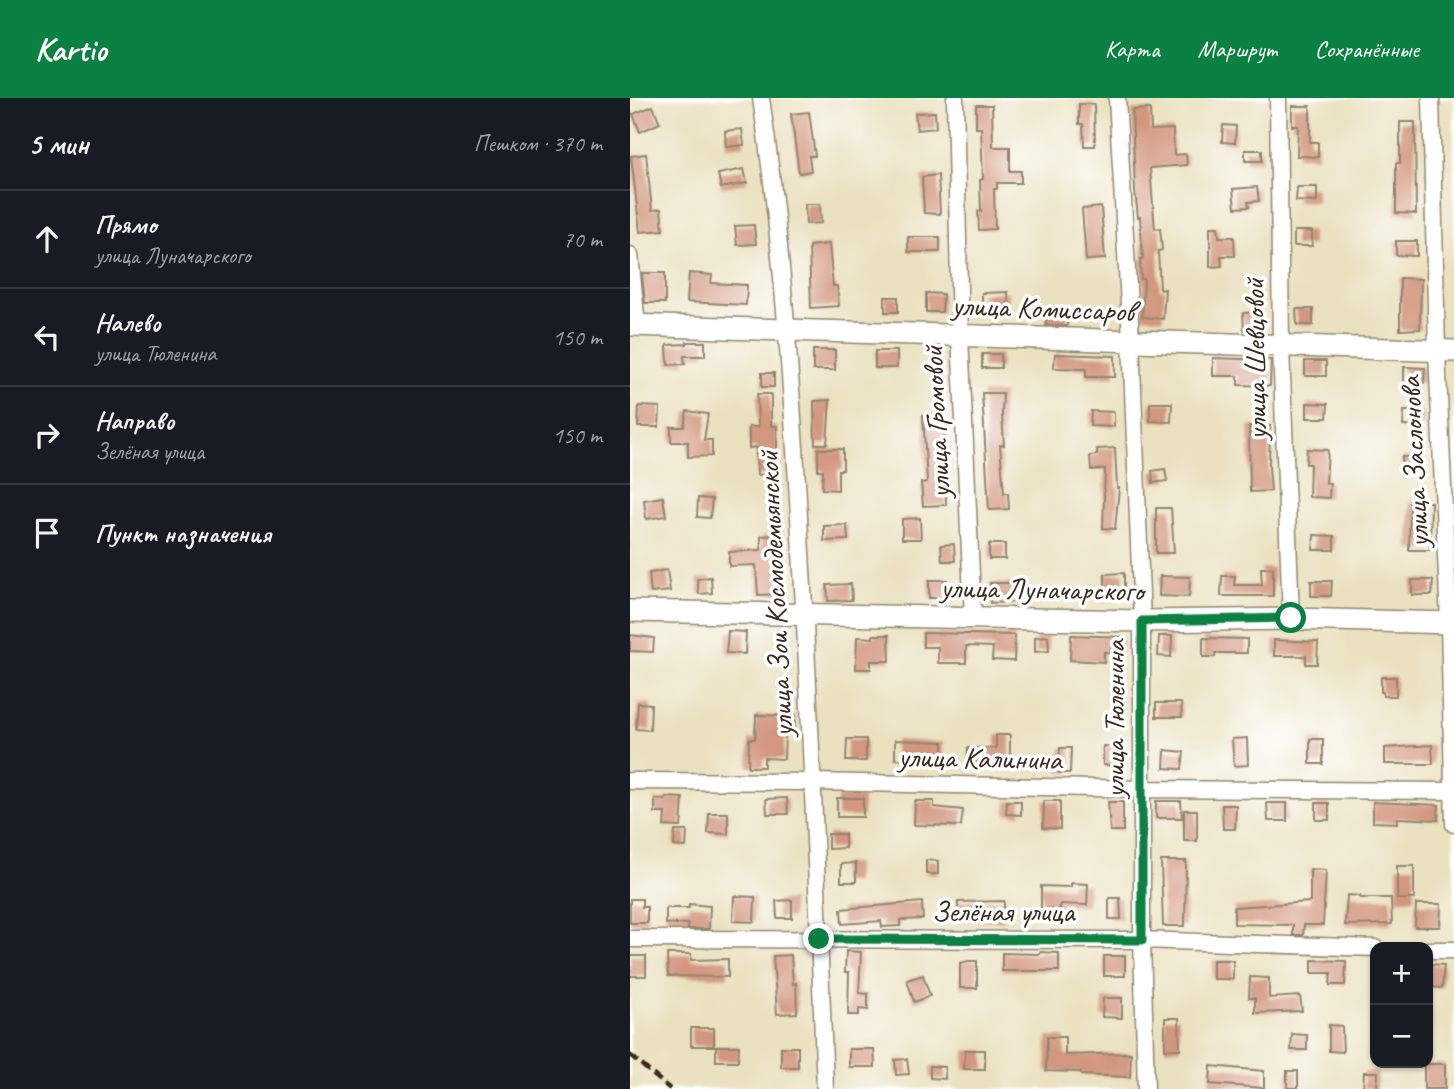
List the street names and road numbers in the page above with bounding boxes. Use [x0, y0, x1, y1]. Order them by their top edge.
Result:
street label: улица Шевцовой [1235, 276, 1275, 442]
street label: улица Комиссаров [949, 286, 1142, 330]
street label: улица Громовой [913, 343, 959, 501]
street label: улица Заслонова [1390, 374, 1438, 551]
street label: улица Зои Космодемьянской [748, 448, 802, 740]
street label: улица Луначарского [938, 568, 1147, 610]
street label: улица Тюленина [1095, 638, 1133, 800]
street label: улица Калинина [896, 738, 1064, 778]
street label: Зелёная улица [932, 892, 1076, 930]

